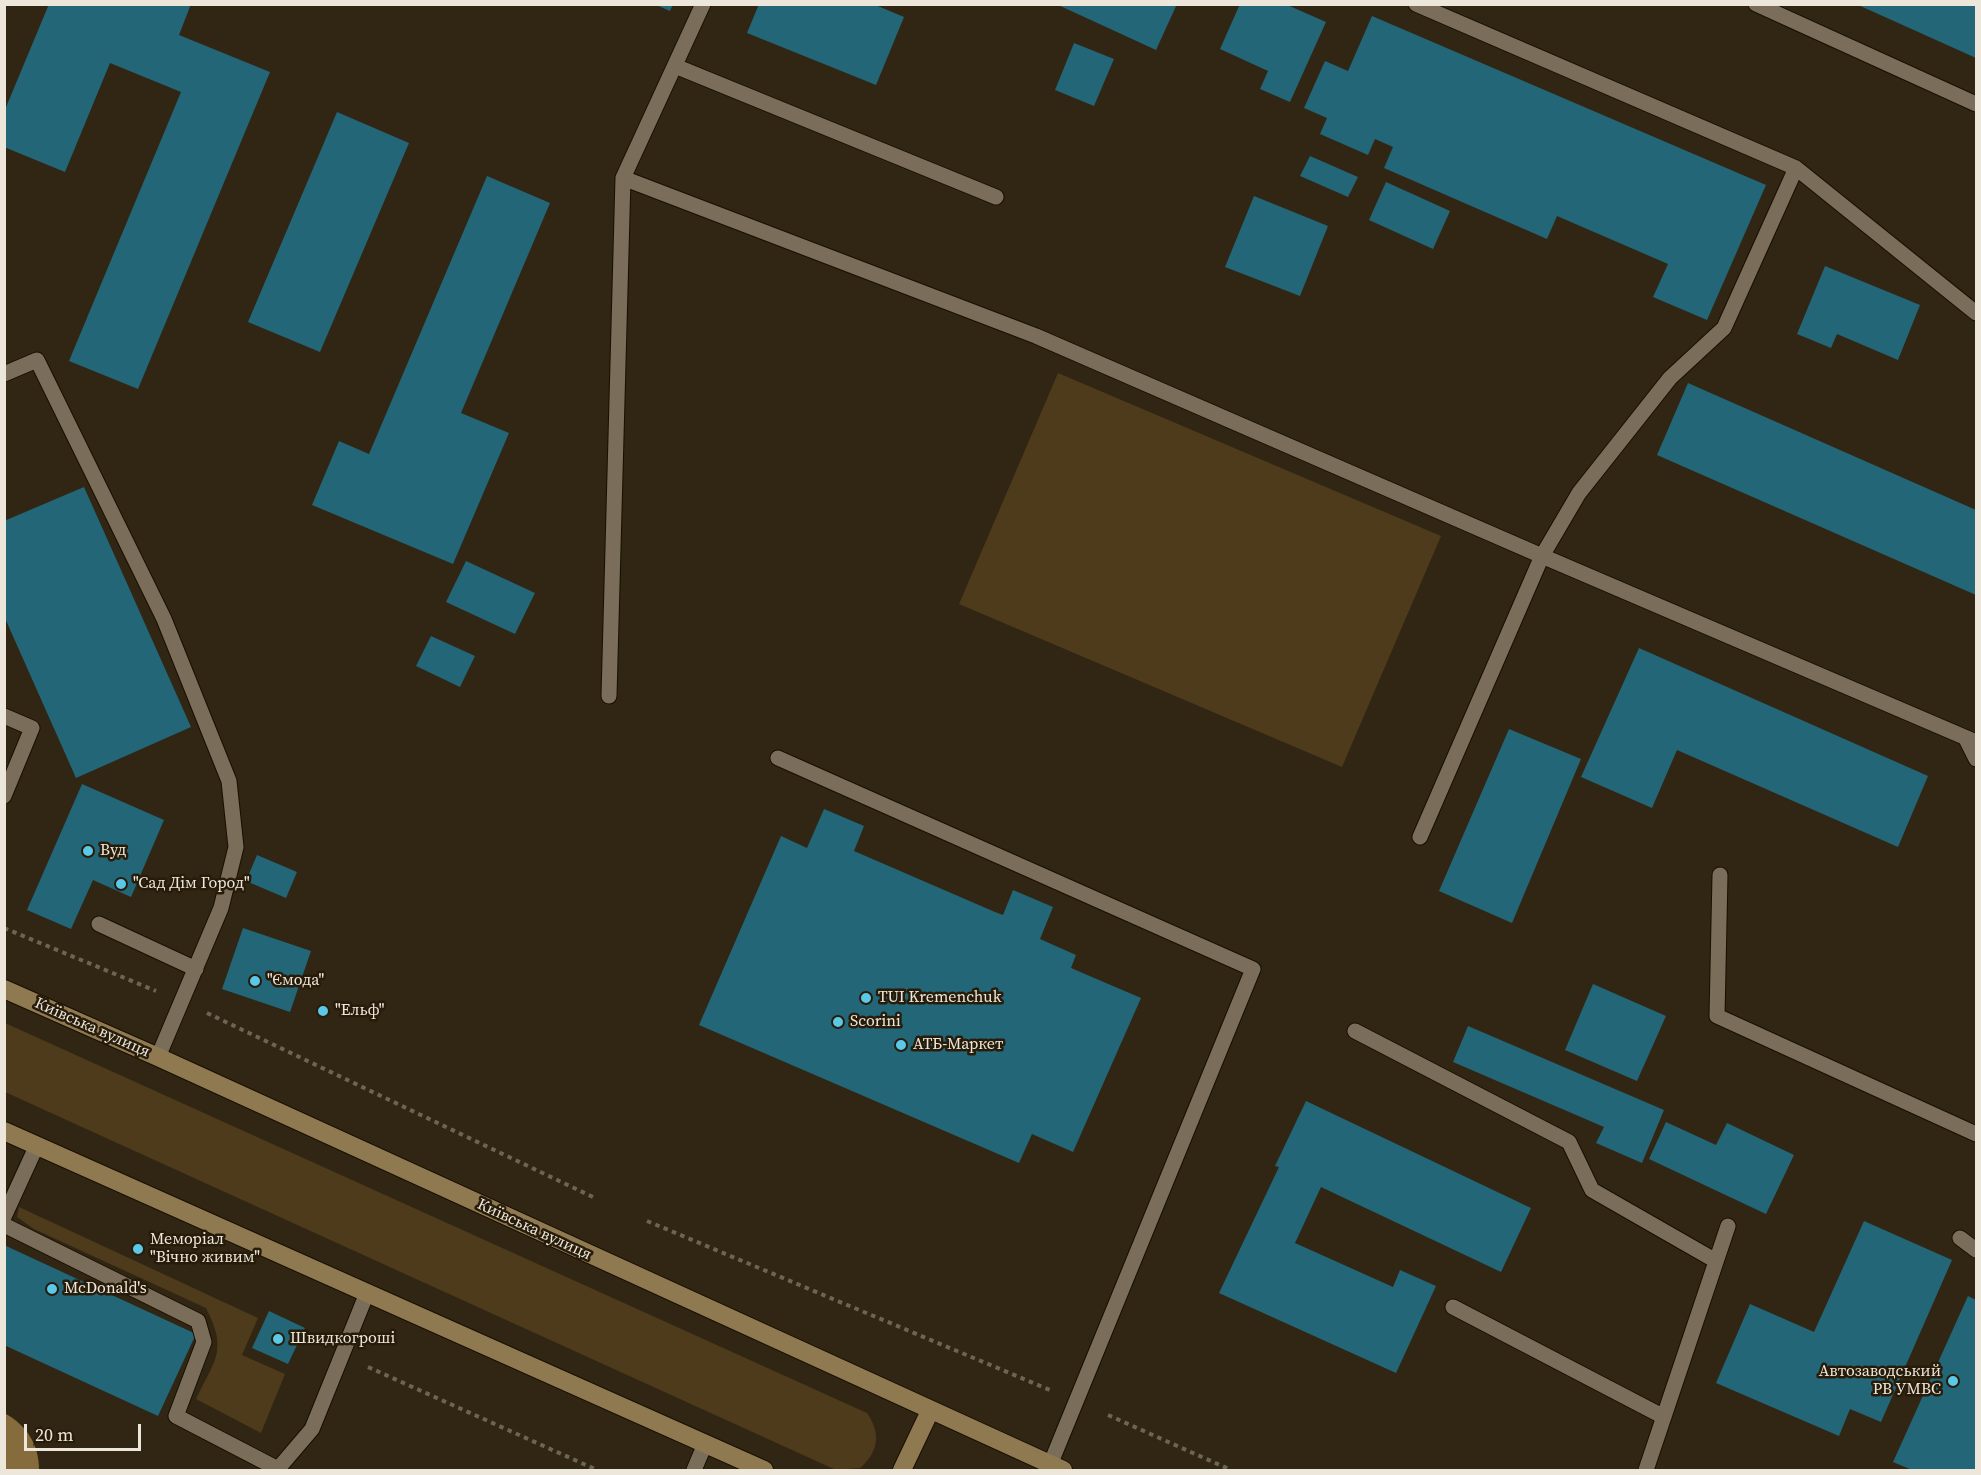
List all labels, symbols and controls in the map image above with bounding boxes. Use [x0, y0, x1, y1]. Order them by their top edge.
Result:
place label: Вуд [100, 841, 126, 861]
marker: Вуд [81, 844, 95, 858]
place label: "Сад Дім Город" [133, 874, 250, 894]
marker: "Сад Дім Город" [114, 877, 128, 891]
place label: "Ємода" [267, 971, 324, 991]
marker: "Ємода" [248, 974, 262, 988]
place label: TUI Kremenchuk [878, 988, 1001, 1008]
marker: TUI Kremenchuk [859, 991, 873, 1005]
street label: Київська вулиця [32, 994, 152, 1062]
place label: "Ельф" [335, 1001, 384, 1021]
marker: "Ельф" [316, 1004, 330, 1018]
place label: Scorini [850, 1012, 901, 1032]
marker: Scorini [831, 1015, 845, 1029]
place label: АТБ-Маркет [913, 1035, 1003, 1055]
marker: АТБ-Маркет [894, 1038, 908, 1052]
street label: Київська вулиця [474, 1195, 594, 1265]
place label: Меморіал "Вічно живим" [150, 1230, 260, 1268]
marker: Меморіал "Вічно живим" [131, 1242, 145, 1256]
place label: McDonald's [64, 1279, 147, 1299]
marker: McDonald's [45, 1282, 59, 1296]
place label: Швидкогроші [290, 1329, 395, 1349]
marker: Швидкогроші [271, 1332, 285, 1346]
place label: Автозаводський РВ УМВС [1819, 1362, 1941, 1400]
marker: Автозаводський РВ УМВС [1946, 1374, 1960, 1388]
scale bar [27, 1412, 144, 1450]
text: 20 m [35, 1422, 73, 1447]

